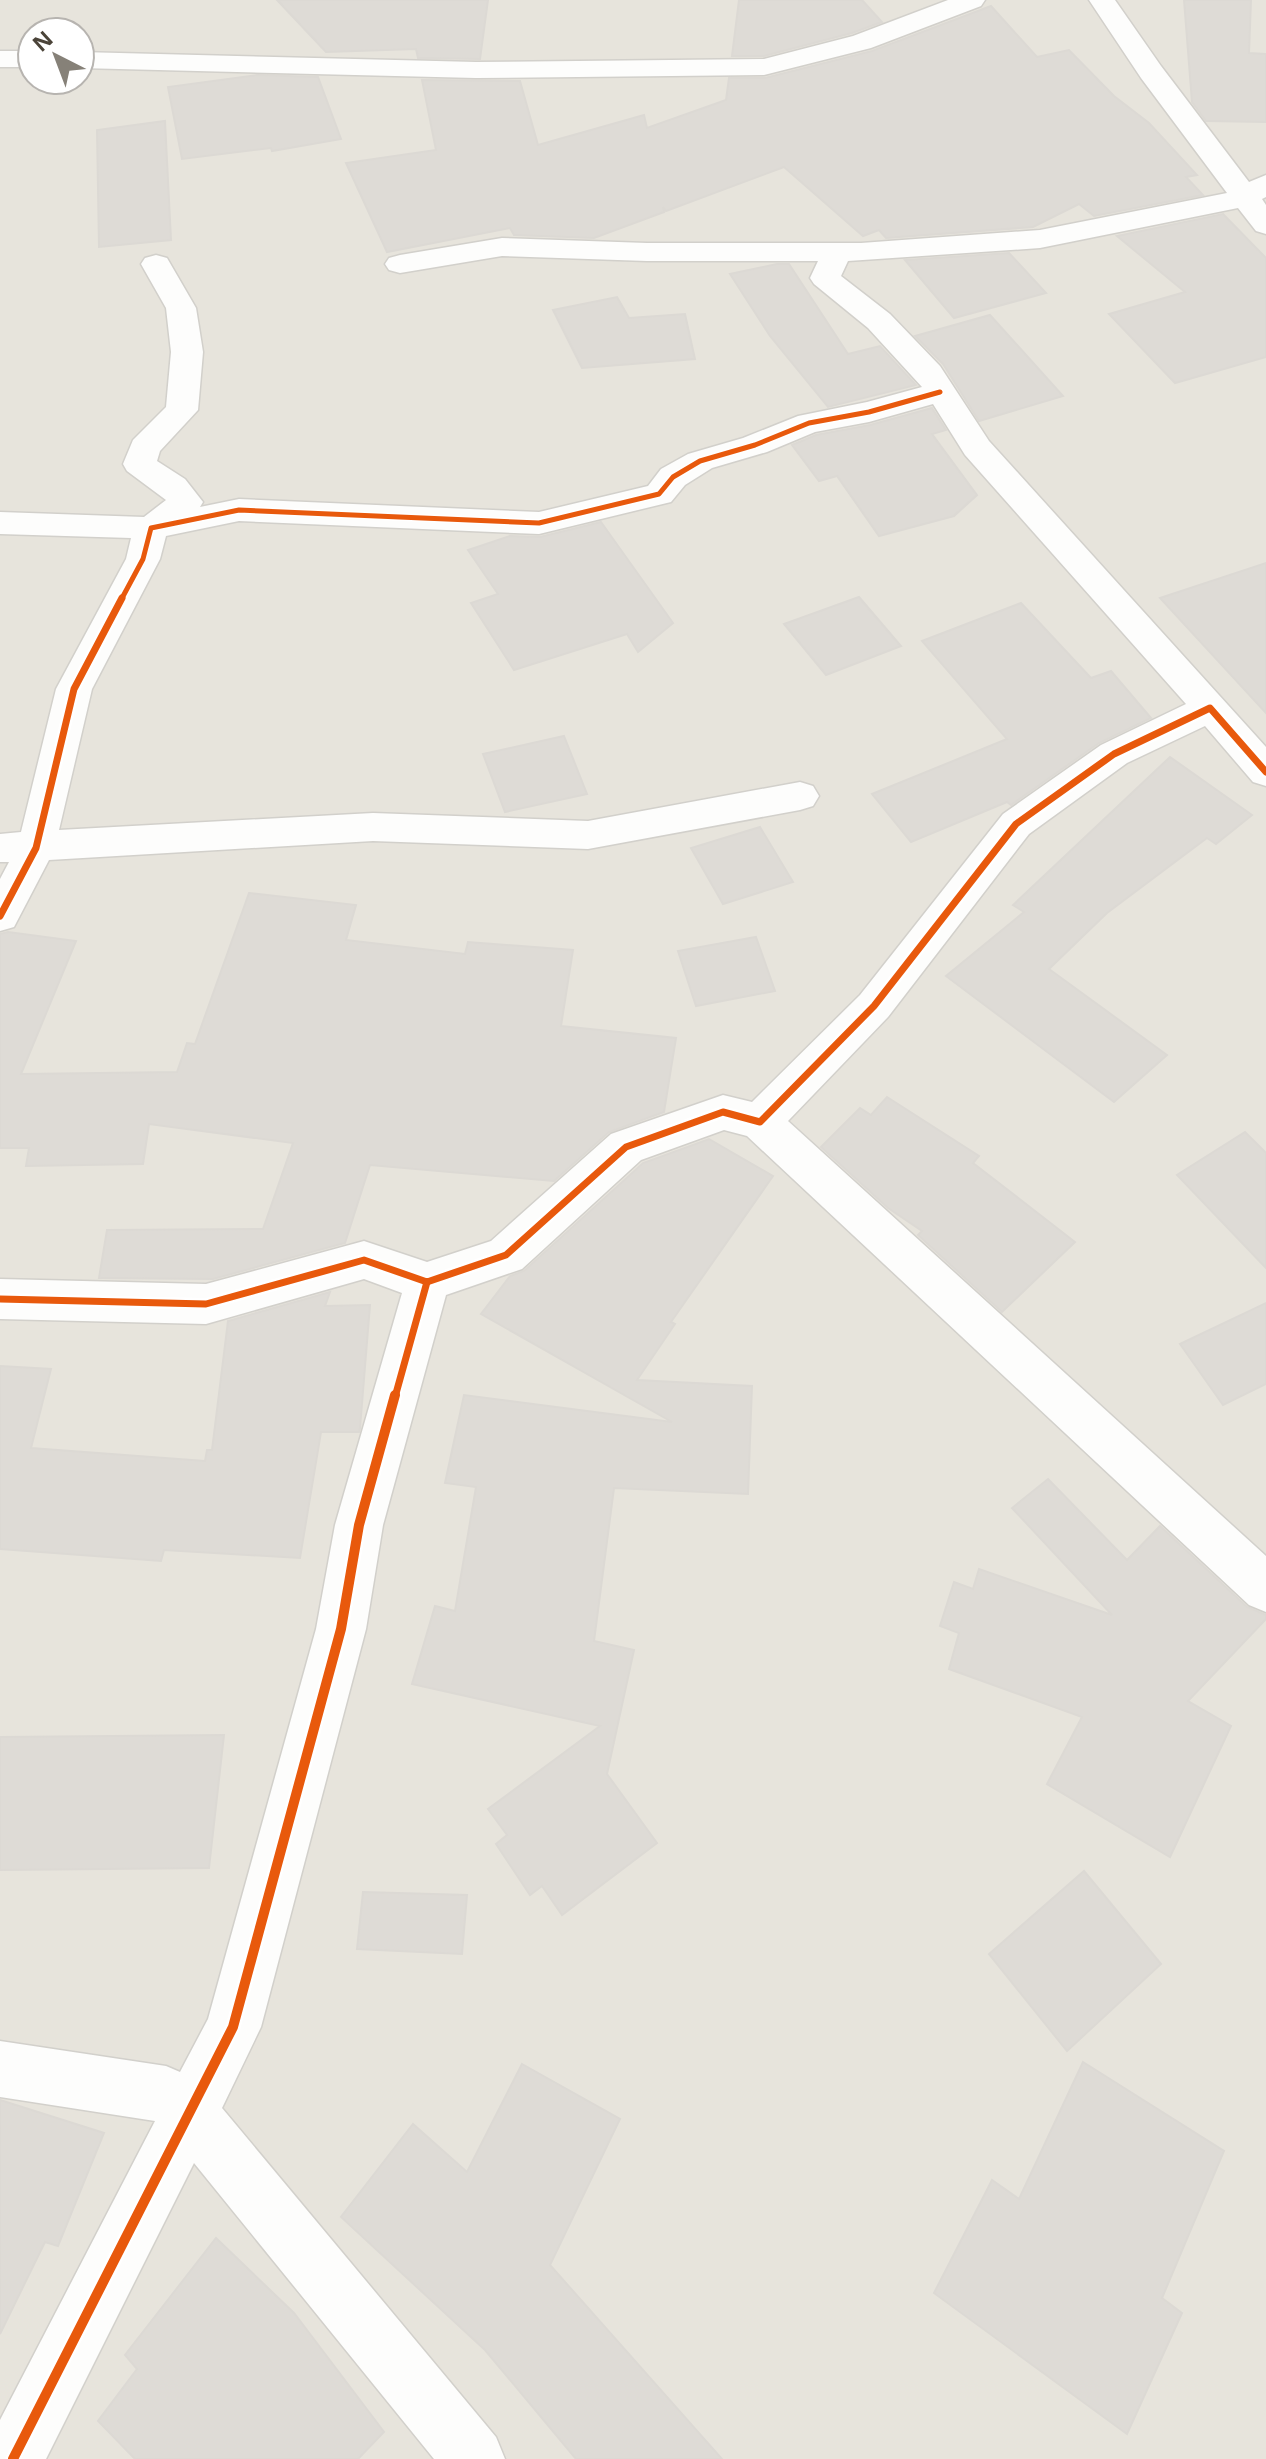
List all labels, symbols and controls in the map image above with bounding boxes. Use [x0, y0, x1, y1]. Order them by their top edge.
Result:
north arrow [16, 16, 96, 96]
text: N [25, 23, 59, 58]

